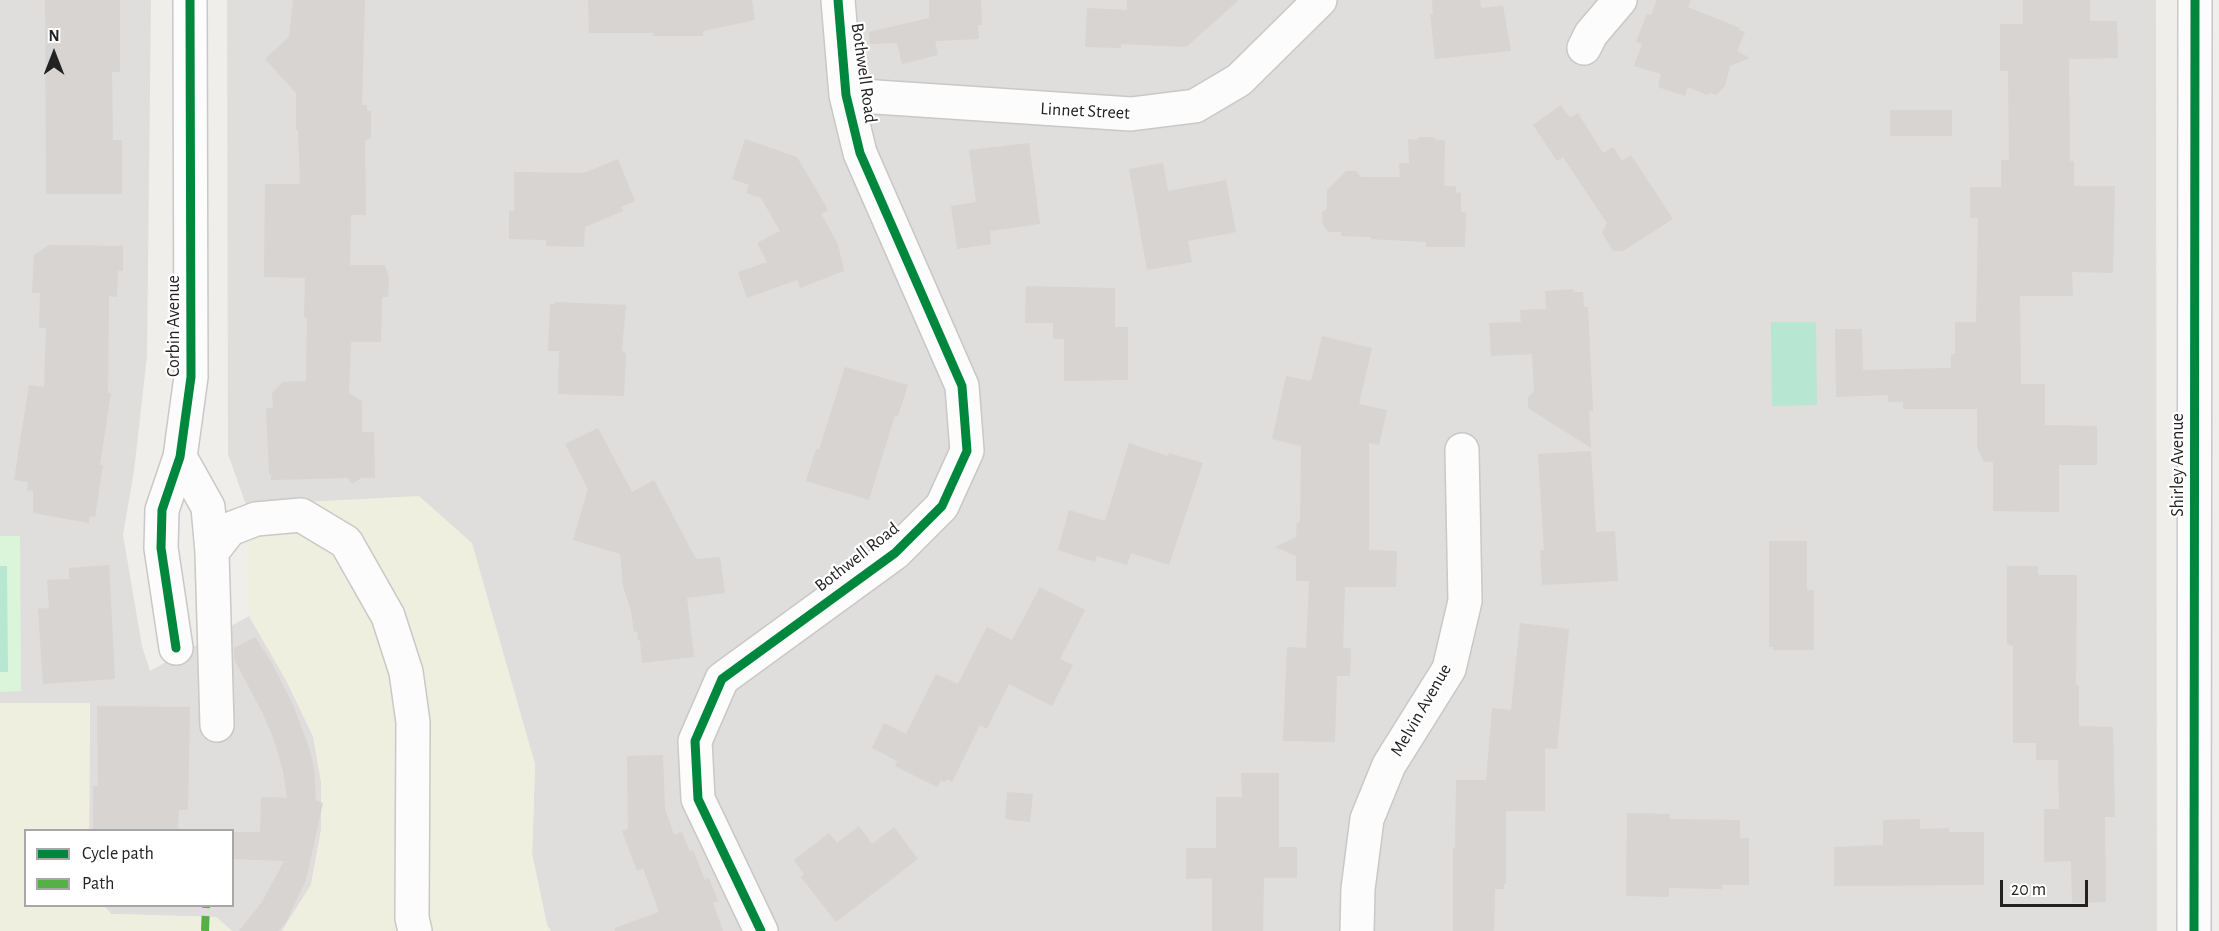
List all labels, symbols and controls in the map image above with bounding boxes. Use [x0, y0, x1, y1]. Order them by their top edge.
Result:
street label: Bothwell Road [846, 22, 882, 124]
north arrow [24, 24, 84, 84]
text: N [48, 28, 60, 44]
street label: Linnet Street [1040, 98, 1130, 124]
street label: Corbin Avenue [163, 275, 185, 377]
street label: Shirley Avenue [2167, 413, 2189, 517]
street label: Bothwell Road [811, 517, 903, 597]
street label: Melvin Avenue [1386, 660, 1456, 760]
legend [24, 829, 234, 907]
text: Cycle path [82, 845, 154, 863]
scale bar [2003, 868, 2092, 906]
text: Path [82, 875, 114, 893]
text: 20 m [2011, 881, 2046, 899]

